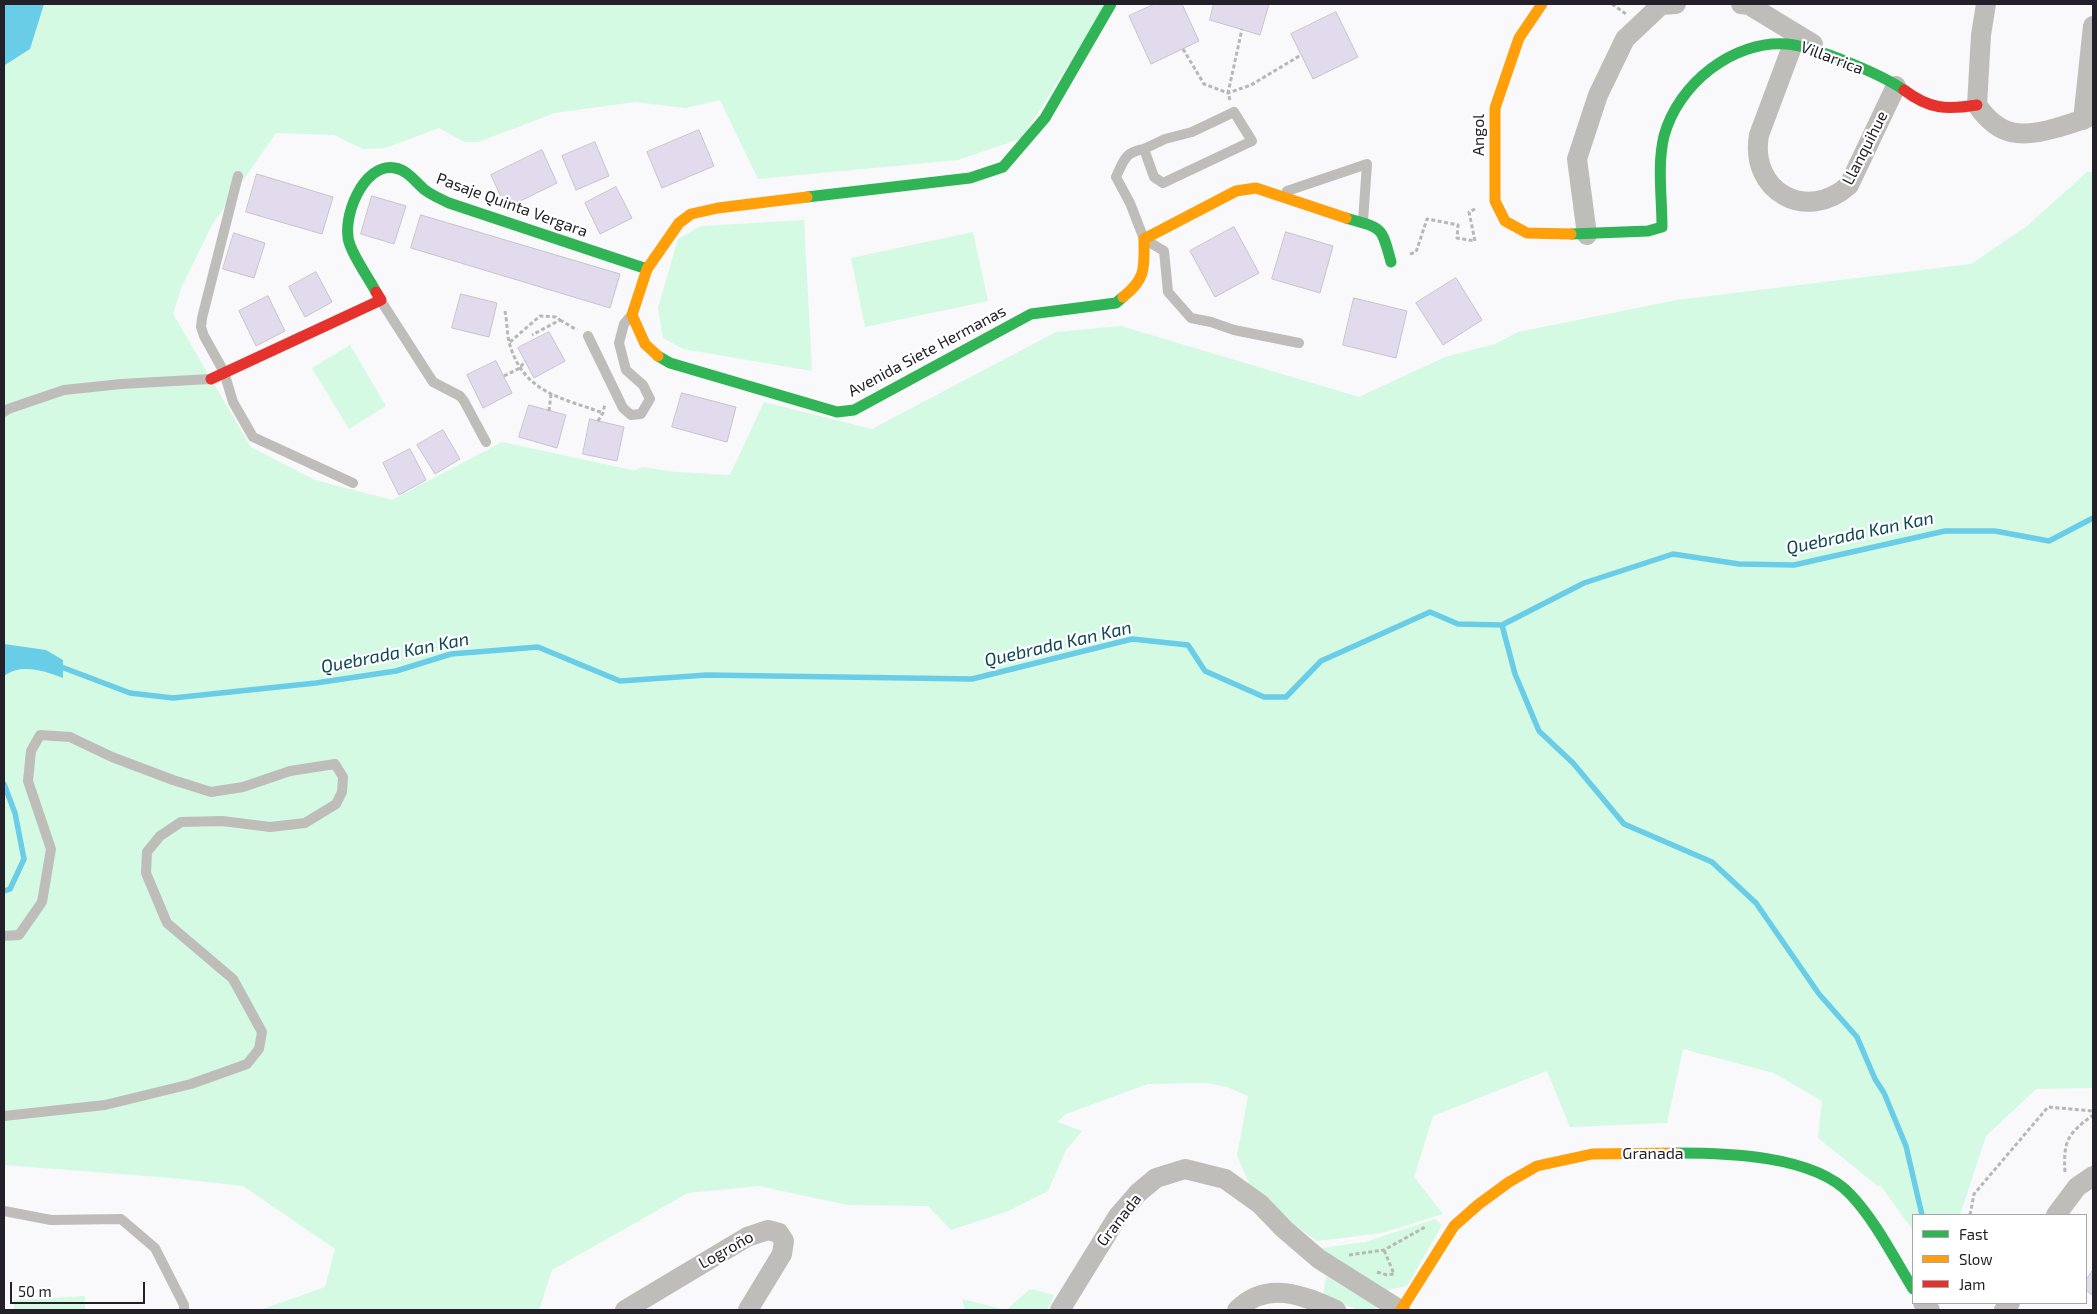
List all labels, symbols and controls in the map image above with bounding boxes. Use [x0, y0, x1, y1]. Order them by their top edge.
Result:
street label: Villarrica [1798, 37, 1866, 79]
street label: Llanquihue [1838, 108, 1892, 188]
street label: Angol [1469, 114, 1489, 156]
street label: Pasaje Quinta Vergara [434, 169, 590, 241]
street label: Avenida Siete Hermanas [845, 301, 1009, 401]
water label: Quebrada Kan Kan [1784, 507, 1936, 559]
water label: Quebrada Kan Kan [982, 617, 1134, 671]
water label: Quebrada Kan Kan [319, 628, 471, 678]
street label: Granada [1622, 1144, 1684, 1164]
street label: Granada [1093, 1190, 1145, 1250]
legend [1912, 1214, 2087, 1304]
text: Fast [1959, 1225, 1988, 1243]
street label: Logroño [695, 1227, 757, 1273]
text: Slow [1959, 1250, 1993, 1268]
scale bar [12, 1272, 148, 1304]
text: Jam [1959, 1275, 1985, 1293]
text: 50 m [18, 1282, 52, 1300]

